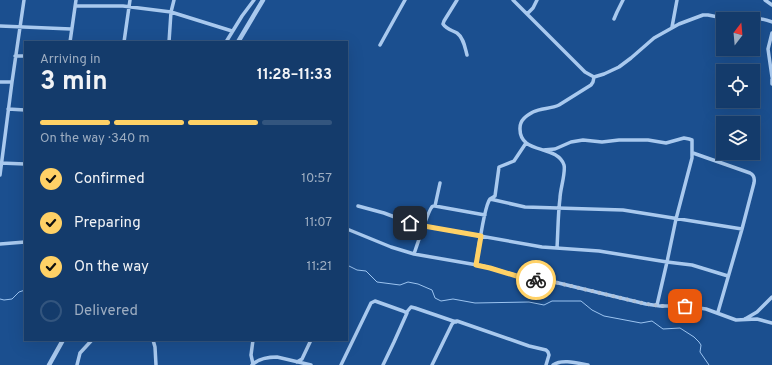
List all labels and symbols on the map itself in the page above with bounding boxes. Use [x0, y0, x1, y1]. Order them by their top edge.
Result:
north arrow [716, 12, 760, 56]
pin [393, 206, 427, 240]
courier [516, 260, 556, 300]
pin [668, 289, 702, 323]

